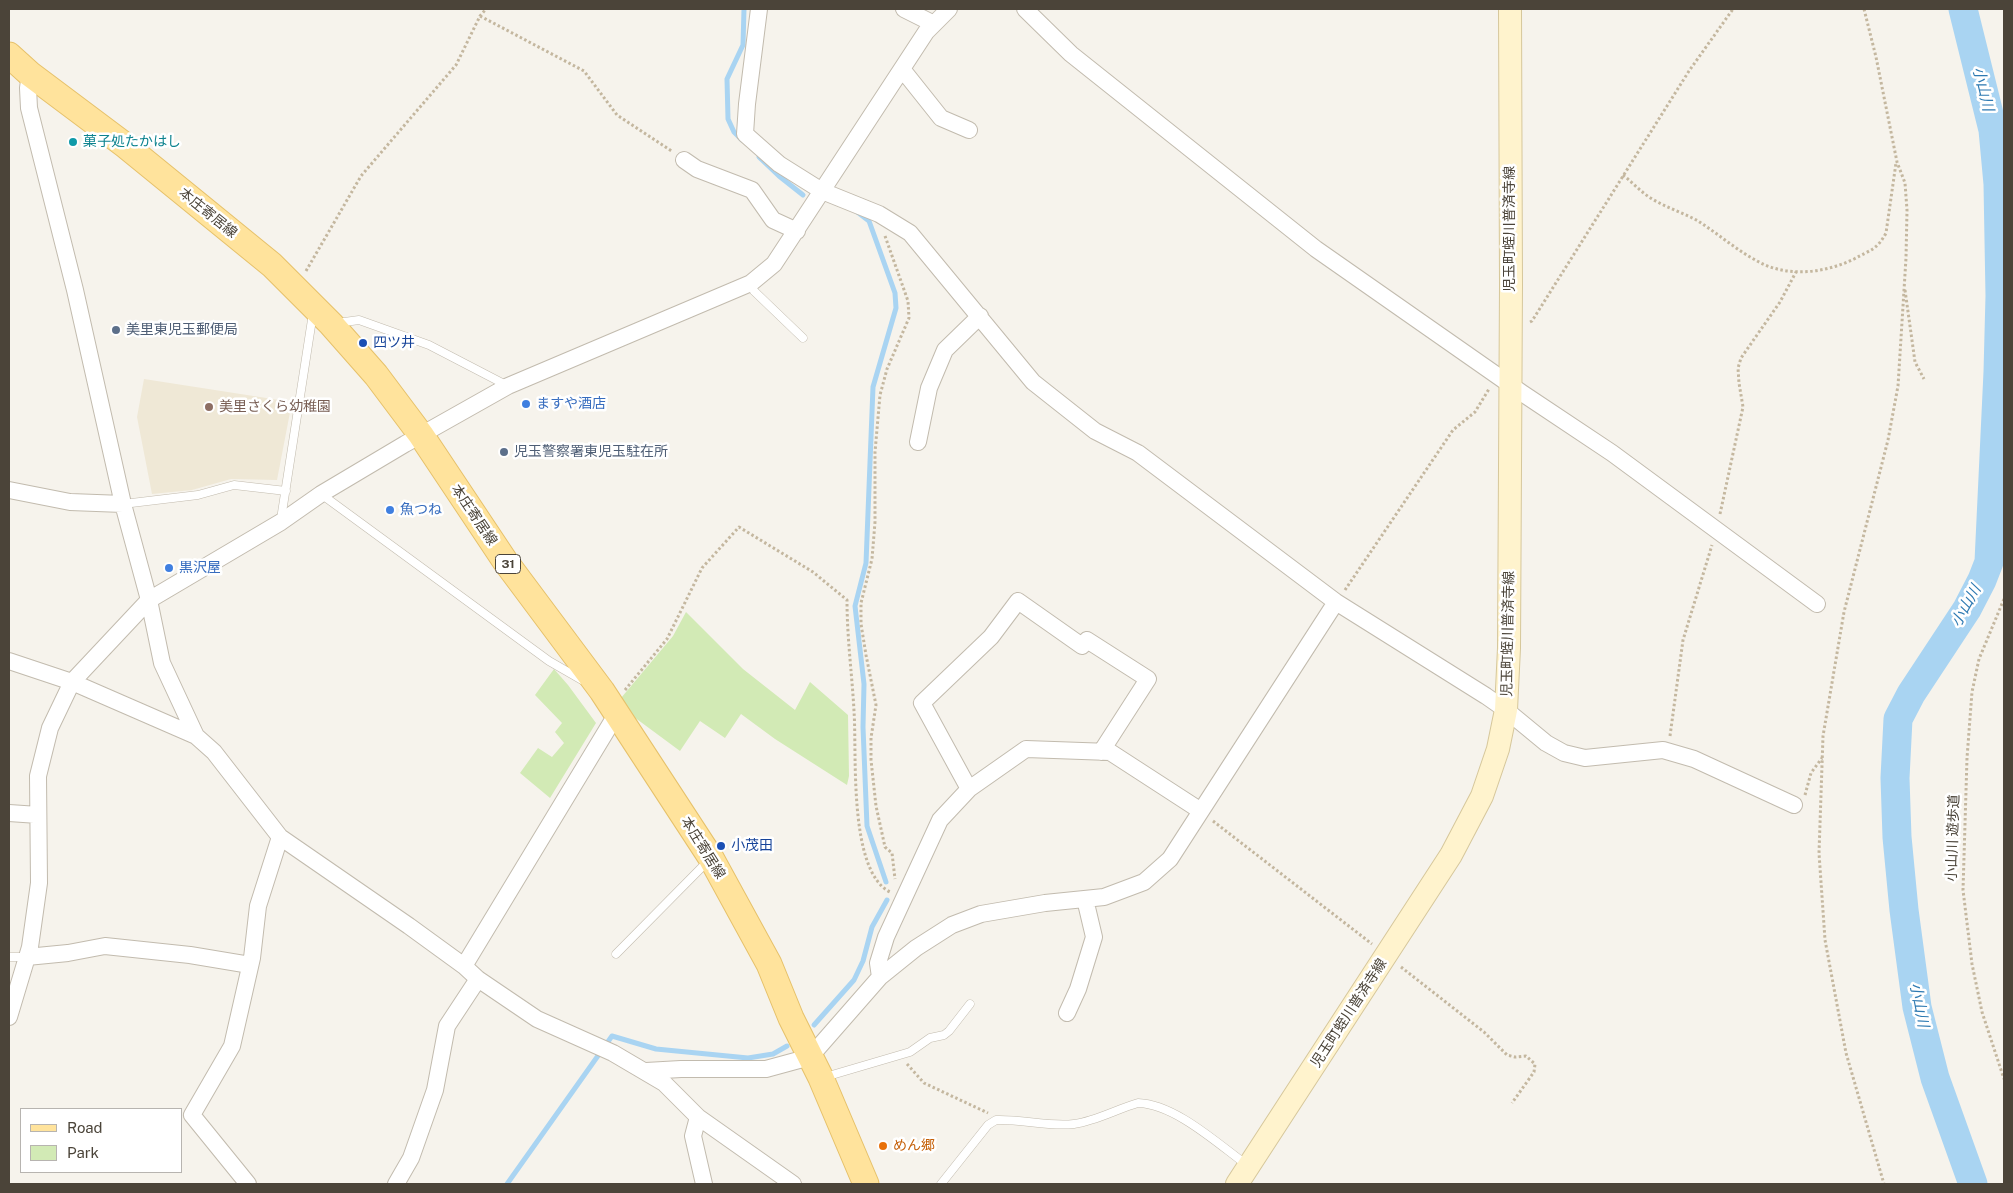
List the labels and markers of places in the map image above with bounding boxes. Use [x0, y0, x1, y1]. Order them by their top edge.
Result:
place label: 菓子処たかはし [83, 134, 181, 150]
marker: 菓子処たかはし [67, 136, 79, 148]
place label: 美里東児玉郵便局 [126, 322, 238, 338]
marker: 美里東児玉郵便局 [110, 324, 122, 336]
place label: 四ツ井 [373, 335, 415, 351]
marker: 四ツ井 [357, 337, 369, 349]
place label: ますや酒店 [536, 396, 606, 412]
marker: ますや酒店 [520, 398, 532, 410]
place label: 美里さくら幼稚園 [219, 399, 331, 415]
marker: 美里さくら幼稚園 [203, 401, 215, 413]
place label: 児玉警察署東児玉駐在所 [514, 444, 668, 460]
marker: 児玉警察署東児玉駐在所 [498, 446, 510, 458]
place label: 魚つね [400, 502, 442, 518]
marker: 魚つね [384, 504, 396, 516]
place label: 黒沢屋 [179, 560, 221, 576]
marker: 黒沢屋 [163, 562, 175, 574]
place label: 小茂田 [731, 838, 773, 854]
marker: 小茂田 [715, 840, 727, 852]
place label: めん郷 [893, 1138, 935, 1154]
marker: めん郷 [877, 1140, 889, 1152]

